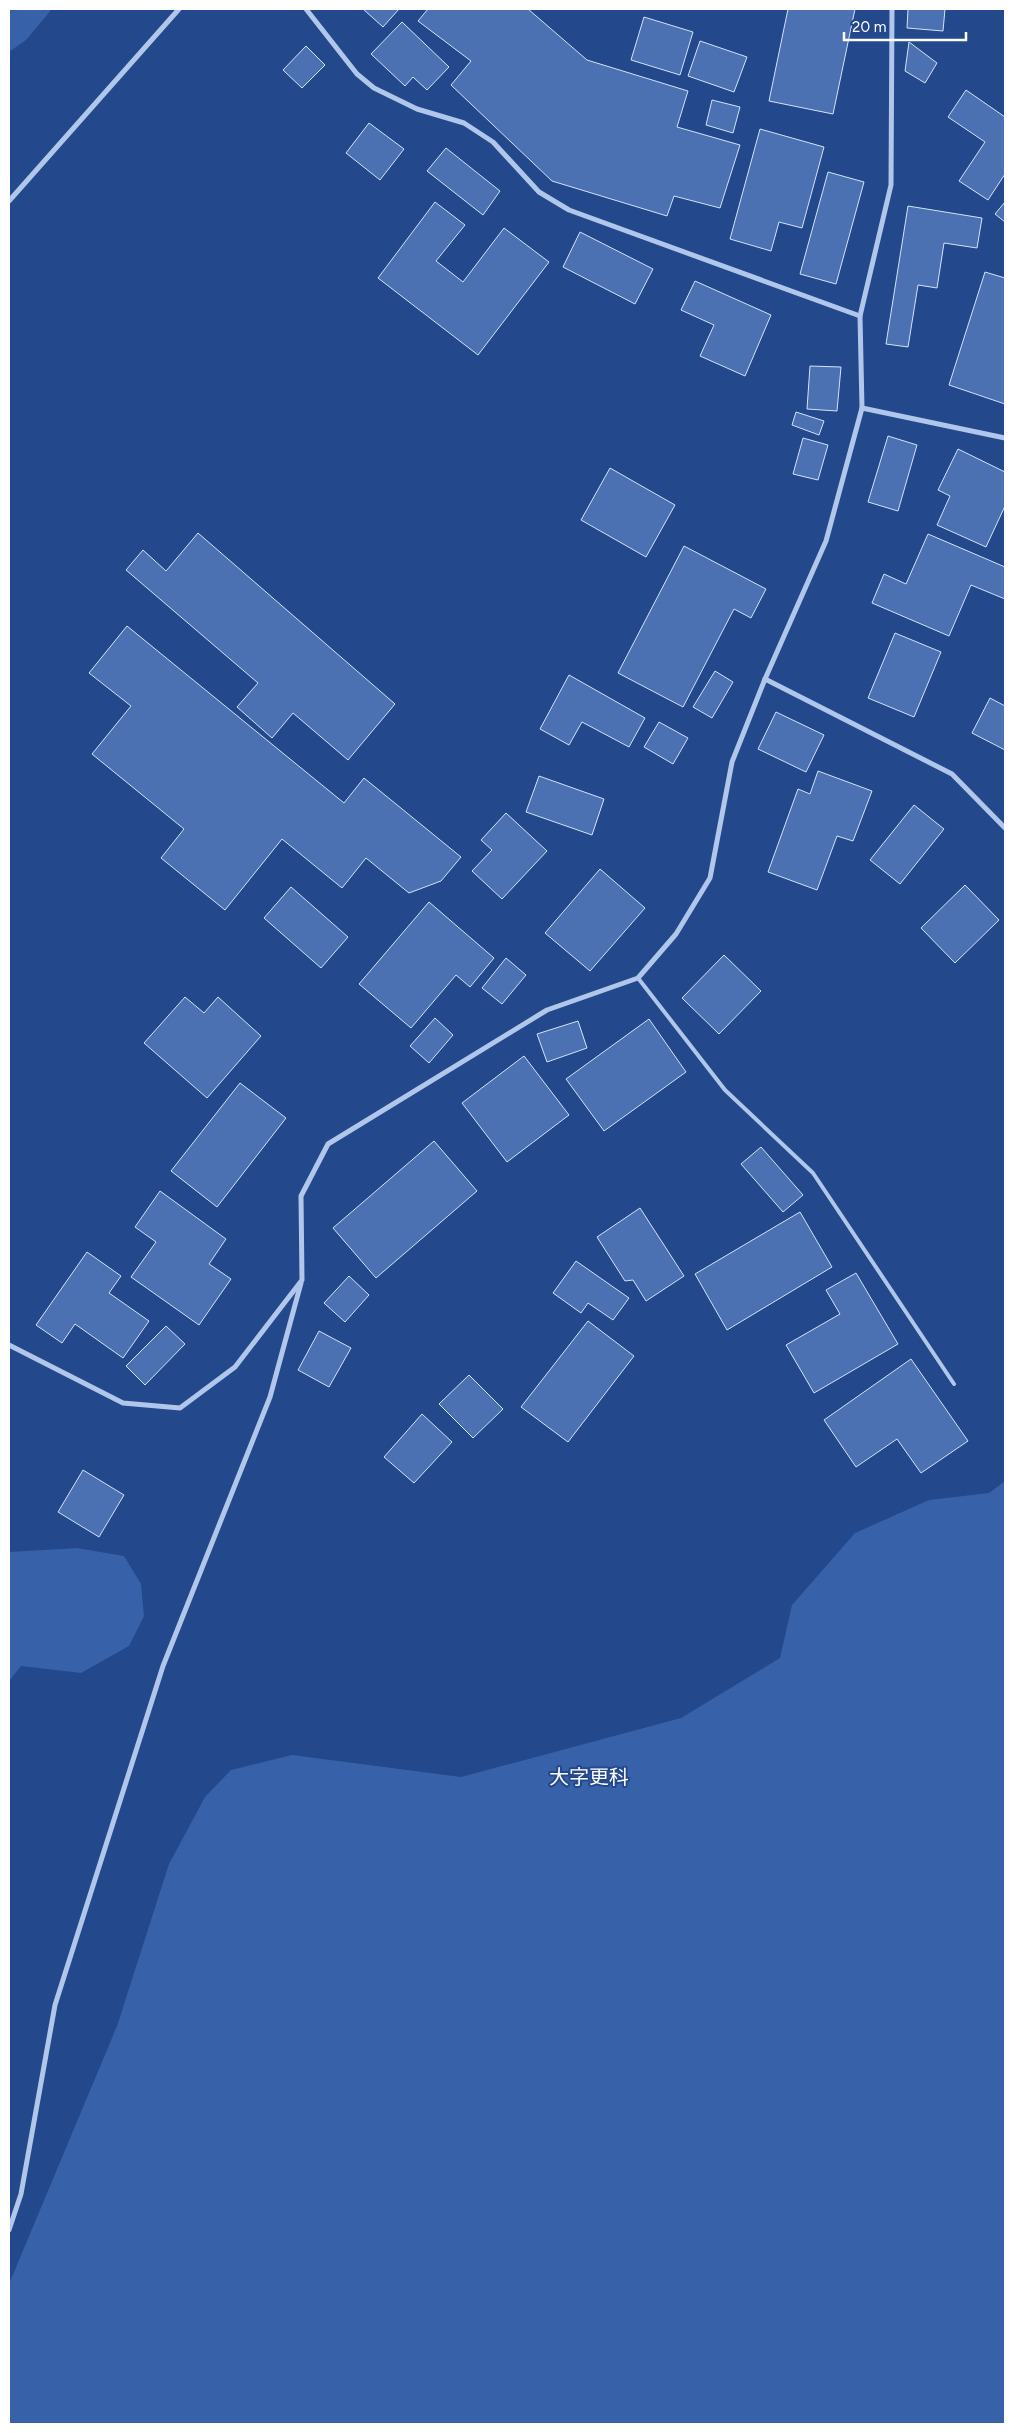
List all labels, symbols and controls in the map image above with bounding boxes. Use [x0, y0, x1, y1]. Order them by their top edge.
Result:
scale bar [844, 10, 966, 42]
text: 20 m [852, 18, 886, 36]
district label: 大字更科 [549, 1765, 629, 1789]

